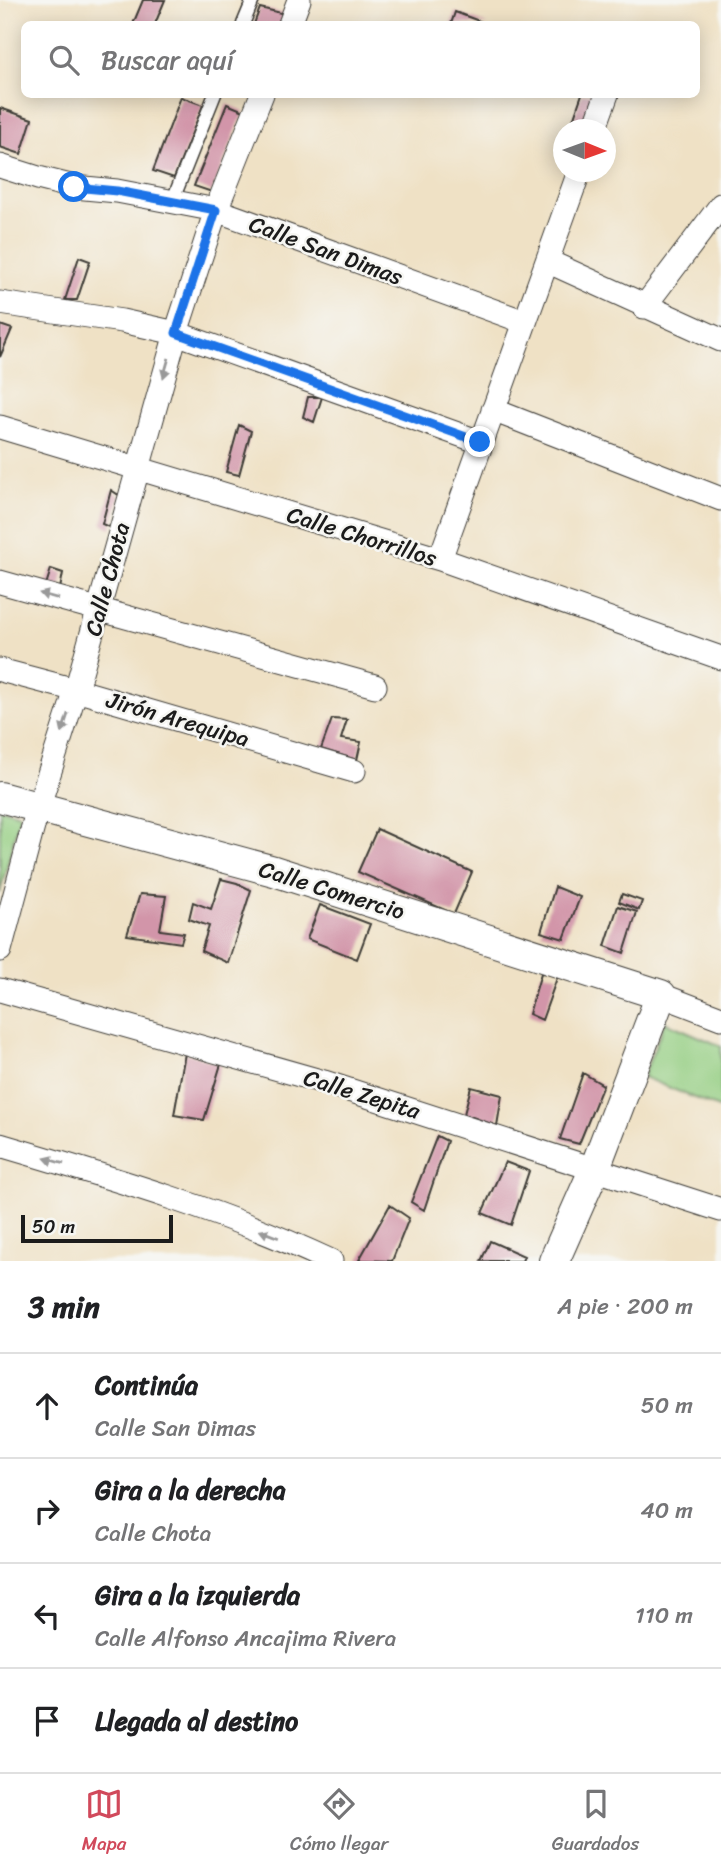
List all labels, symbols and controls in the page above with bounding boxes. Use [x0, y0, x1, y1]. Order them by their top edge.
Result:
search box [21, 21, 700, 98]
text: Buscar aquí [101, 37, 234, 83]
icon: search [45, 41, 83, 79]
north arrow [553, 119, 616, 182]
route start [58, 171, 89, 202]
street label: Calle San Dimas [243, 204, 409, 297]
one-way arrow [161, 358, 171, 379]
route end [464, 426, 495, 457]
street label: Calle Chorrillos [282, 494, 442, 579]
street label: Calle Chota [73, 518, 142, 641]
one-way arrow [38, 591, 59, 601]
street label: Jirón Arequipa [101, 679, 254, 759]
one-way arrow [60, 713, 70, 734]
street label: Calle Comercio [254, 849, 410, 932]
street label: Calle Zepita [298, 1057, 426, 1132]
one-way arrow [43, 1155, 64, 1165]
text: 50 m [32, 1210, 75, 1243]
scale bar [21, 1212, 173, 1244]
one-way arrow [258, 1228, 279, 1239]
text: 3 min [28, 1280, 100, 1334]
text: A pie · 200 m [558, 1286, 693, 1327]
text: Continúa [95, 1362, 198, 1408]
text: 50 m [641, 1385, 693, 1426]
icon: ahead [28, 1387, 66, 1425]
text: Calle San Dimas [95, 1408, 256, 1449]
text: Gira a la derecha [95, 1467, 286, 1513]
text: 40 m [640, 1490, 693, 1531]
icon: right [28, 1492, 66, 1530]
text: Calle Chota [95, 1513, 211, 1554]
text: Gira a la izquierda [95, 1572, 300, 1618]
text: 110 m [635, 1595, 693, 1636]
icon: left [28, 1597, 66, 1635]
text: Calle Alfonso Ancajima Rivera [95, 1618, 396, 1659]
text: Llegada al destino [95, 1698, 298, 1744]
icon: arrive [28, 1702, 66, 1740]
tab: Mapa [82, 1785, 126, 1860]
tab: Cómo llegar [290, 1785, 388, 1860]
tab: Guardados [552, 1785, 639, 1860]

